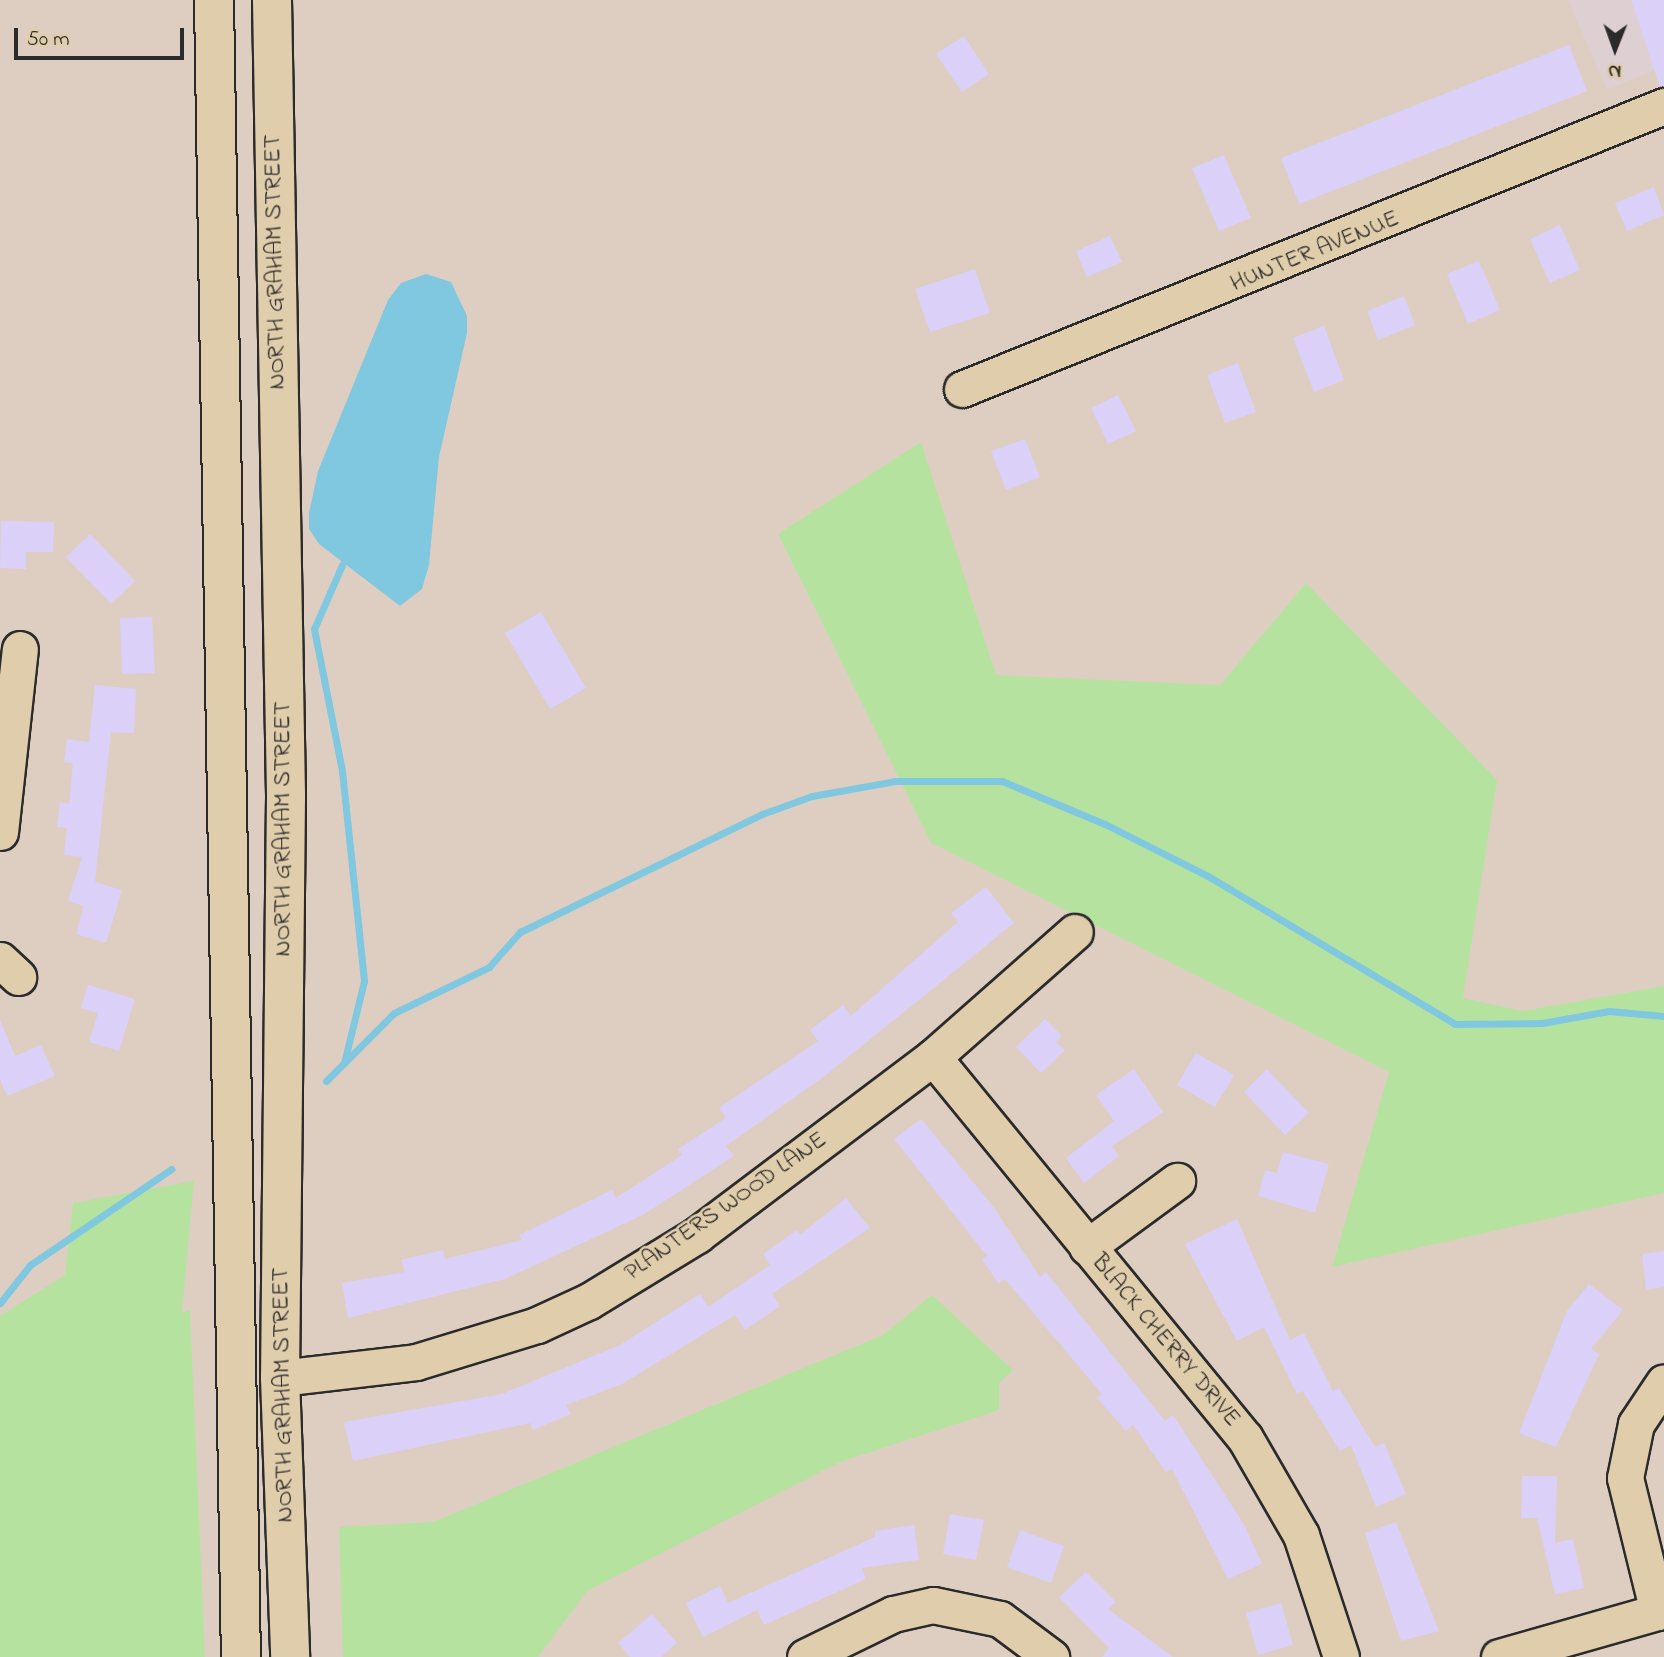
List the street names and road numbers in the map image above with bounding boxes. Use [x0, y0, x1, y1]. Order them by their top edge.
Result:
street label: NORTH GRAHAM STREET [259, 134, 293, 390]
street label: HUNTER AVENUE [1226, 205, 1404, 299]
street label: NORTH GRAHAM STREET [270, 701, 298, 957]
street label: PLANTERS WOOD LANE [619, 1126, 833, 1288]
street label: BLACK CHERRY DRIVE [1084, 1249, 1246, 1433]
street label: NORTH GRAHAM STREET [267, 1267, 301, 1523]

